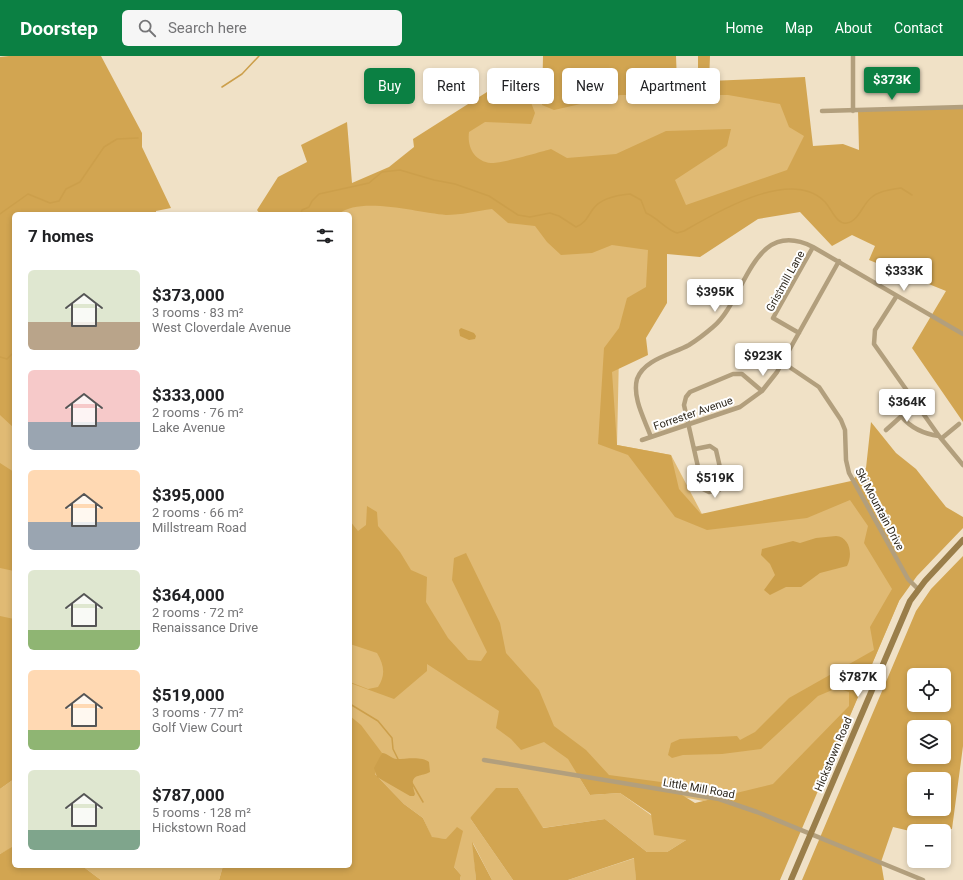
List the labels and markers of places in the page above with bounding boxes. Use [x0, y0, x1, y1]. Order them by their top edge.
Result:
pin: $373K [864, 67, 920, 101]
pin: $333K [876, 258, 932, 292]
pin: $395K [687, 279, 743, 313]
pin: $923K [735, 343, 791, 377]
pin: $364K [879, 389, 935, 423]
pin: $519K [687, 465, 743, 499]
pin: $787K [830, 664, 886, 698]

